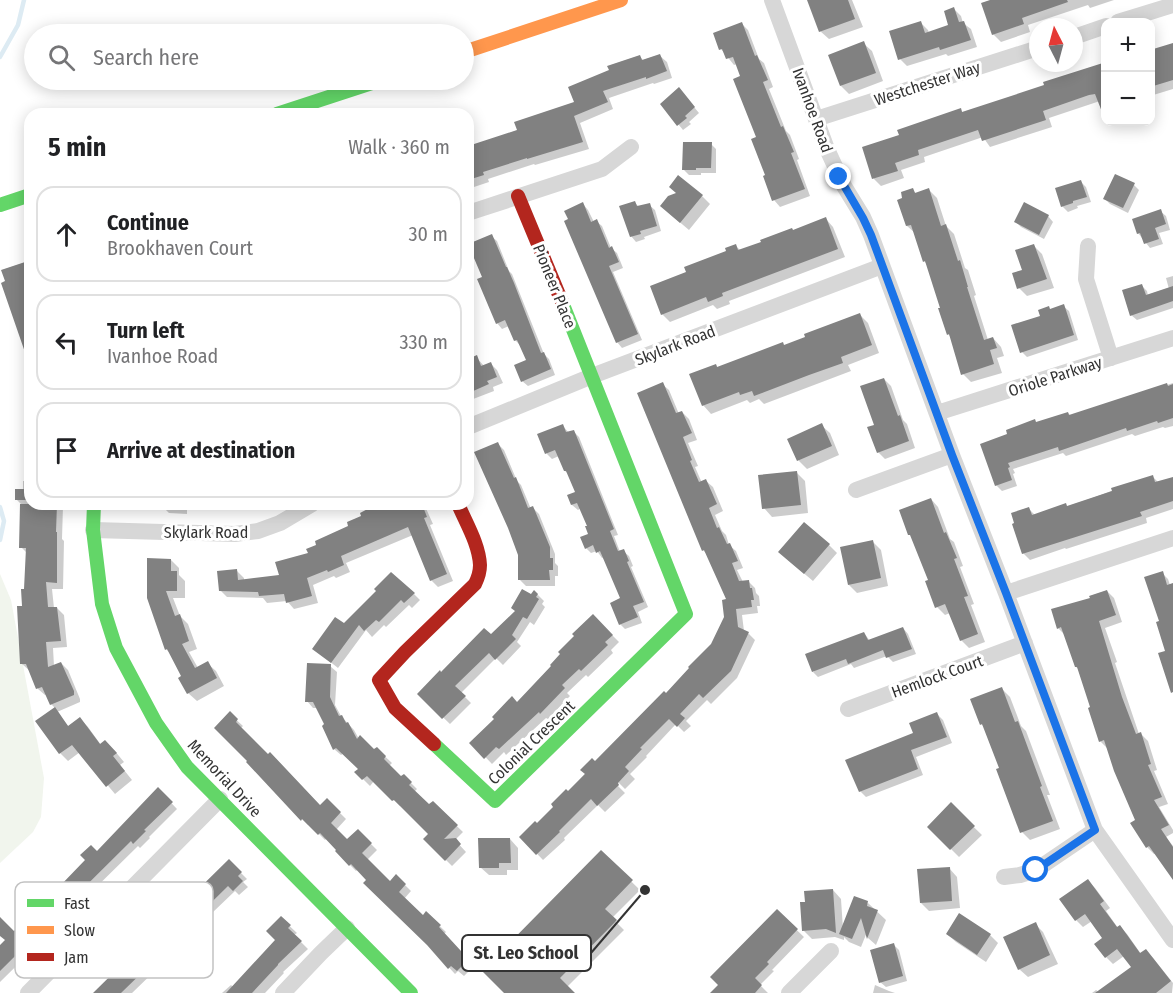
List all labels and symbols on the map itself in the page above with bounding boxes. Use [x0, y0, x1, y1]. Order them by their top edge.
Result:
north arrow [1029, 18, 1083, 72]
street label: Westchester Way [872, 57, 983, 110]
street label: Ivanhoe Road [788, 65, 837, 155]
route end [825, 163, 851, 189]
street label: Pioneer Place [529, 241, 580, 331]
street label: Skylark Road [632, 321, 718, 369]
street label: Oriole Parkway [1006, 352, 1105, 401]
street label: Skylark Road [164, 523, 248, 542]
street label: Hemlock Court [889, 651, 986, 702]
street label: Colonial Crescent [484, 696, 579, 788]
street label: Memorial Drive [184, 736, 265, 821]
route start [1022, 856, 1048, 882]
legend [15, 882, 213, 978]
text: Fast [64, 894, 91, 913]
text: Slow [64, 921, 95, 940]
callout: St. Leo School [462, 935, 591, 971]
text: St. Leo School [474, 942, 579, 964]
text: Jam [64, 948, 89, 967]

